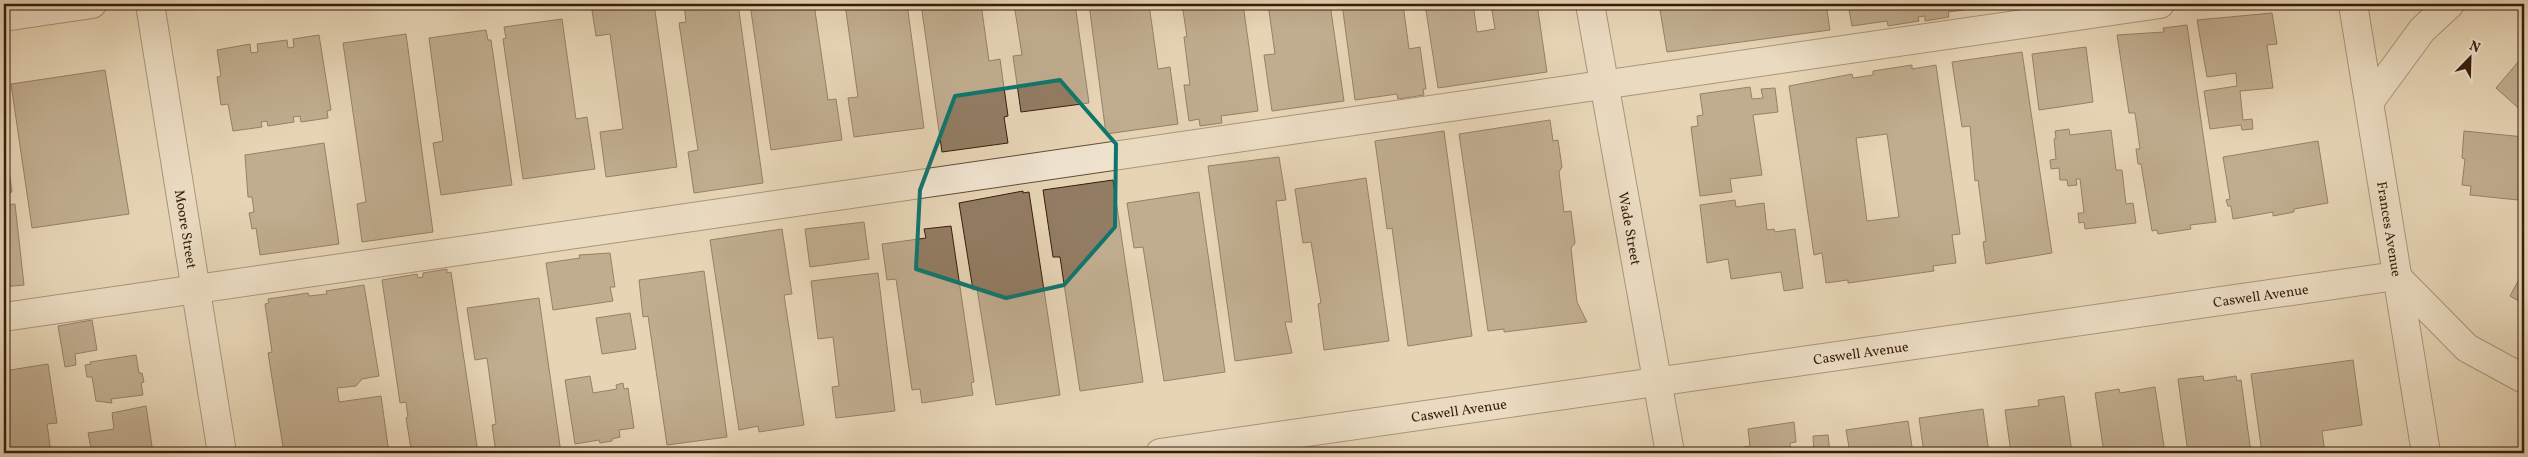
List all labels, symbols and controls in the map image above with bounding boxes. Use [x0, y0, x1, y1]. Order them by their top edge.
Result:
north arrow [2446, 32, 2496, 82]
text: N [2466, 37, 2483, 58]
street label: Frances Avenue [2371, 180, 2405, 279]
street label: Moore Street [169, 188, 200, 270]
street label: Wade Street [1613, 191, 1644, 267]
street label: Caswell Avenue [2212, 281, 2310, 313]
street label: Caswell Avenue [1812, 338, 1910, 370]
street label: Caswell Avenue [1410, 395, 1508, 428]

